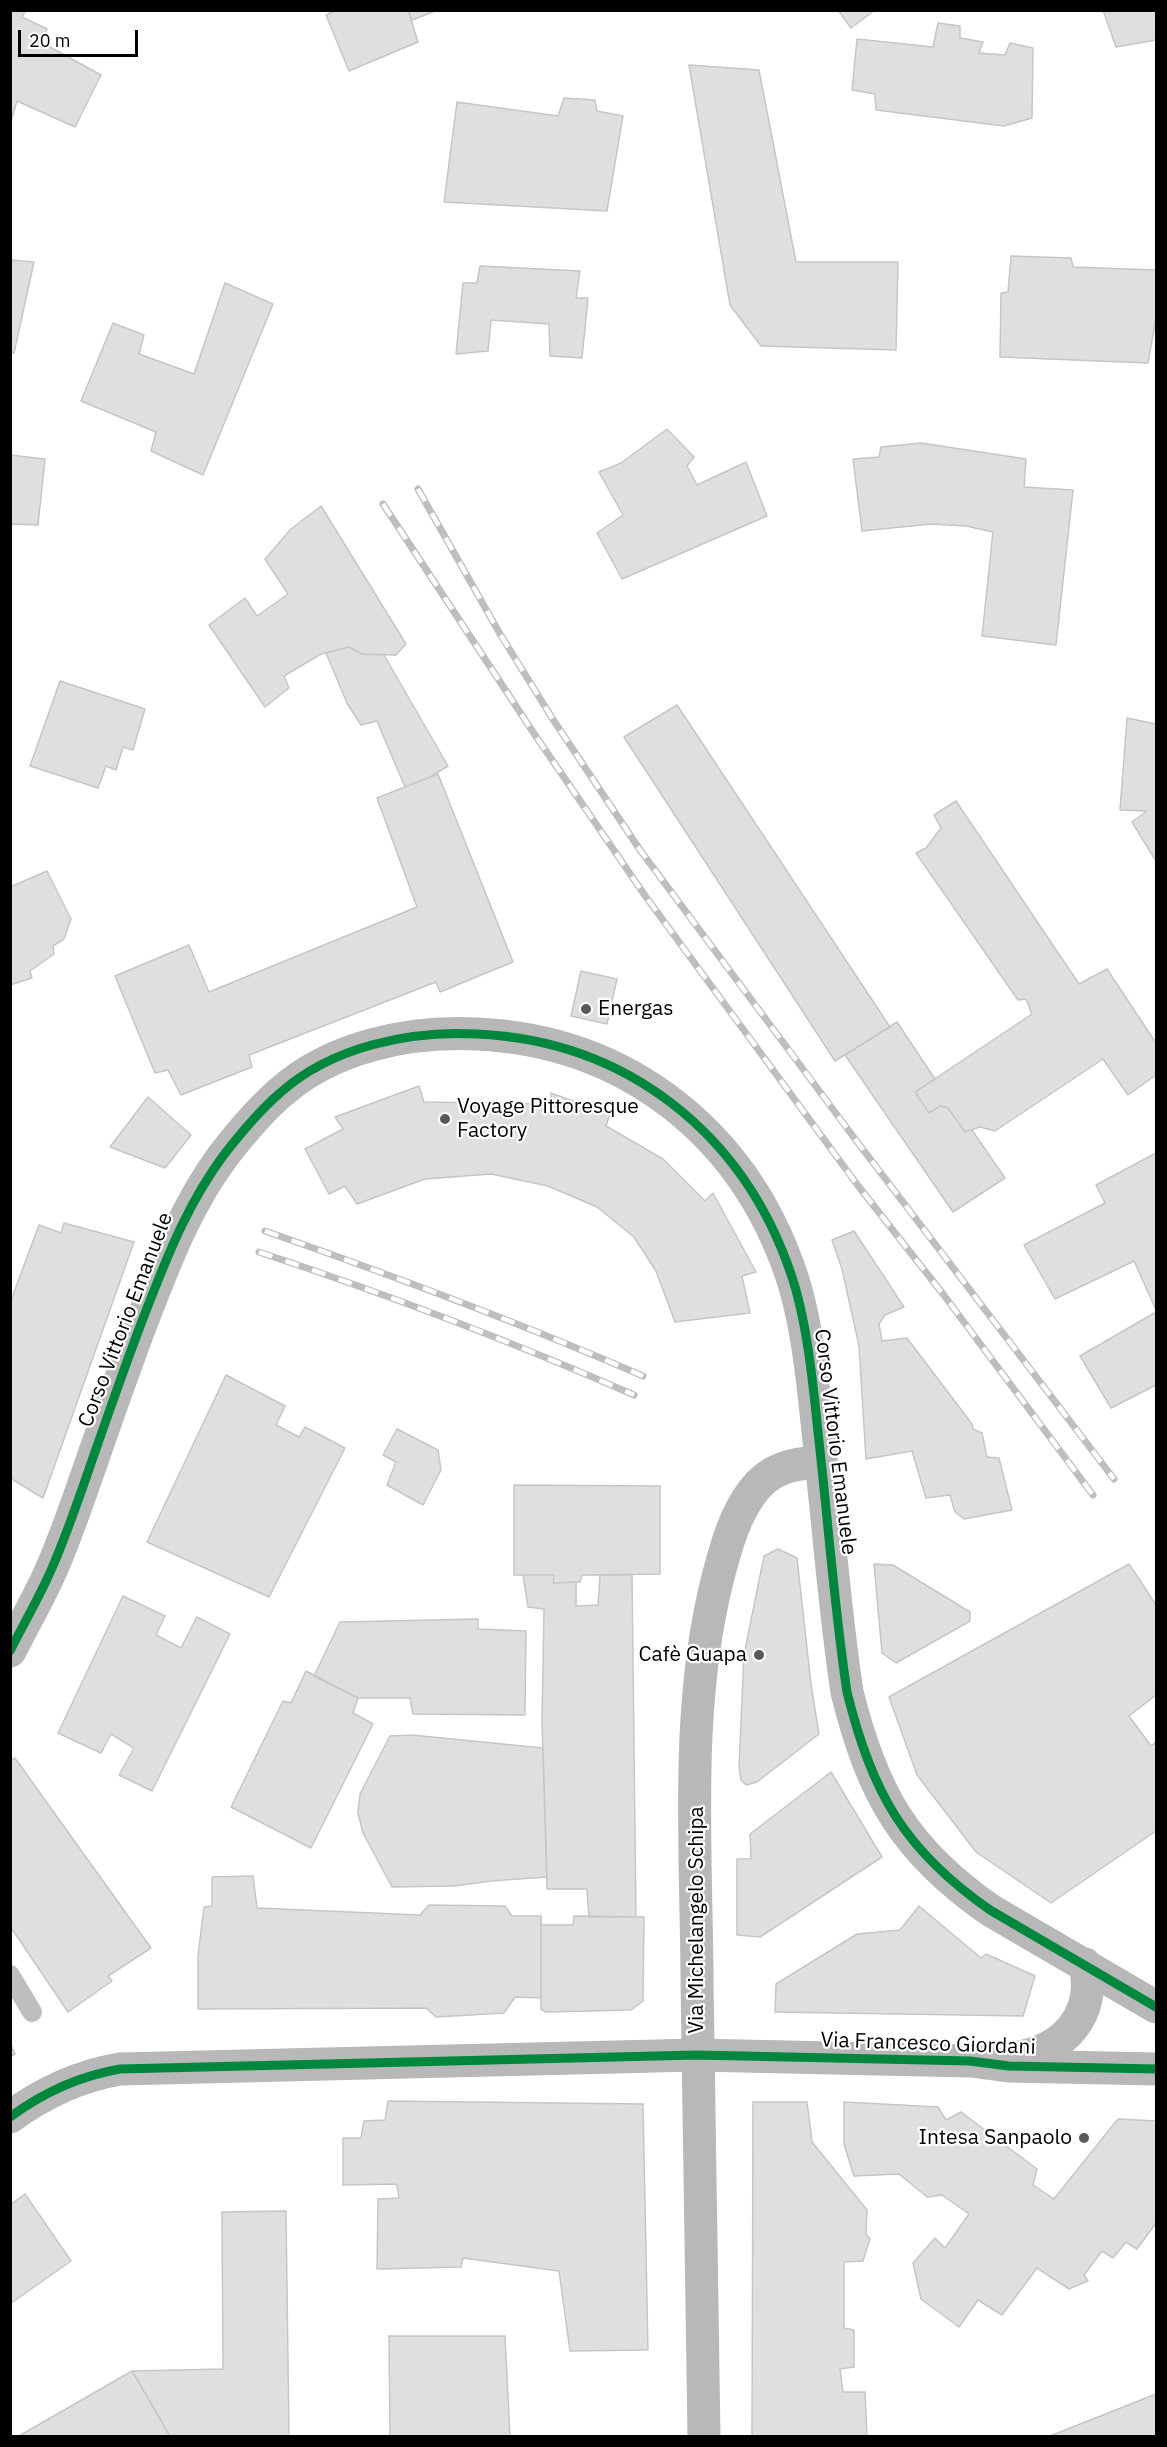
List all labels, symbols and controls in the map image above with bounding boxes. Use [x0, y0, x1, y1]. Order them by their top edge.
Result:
scale bar [21, 18, 141, 56]
text: 20 m [29, 29, 71, 52]
place label: Energas [598, 996, 673, 1022]
marker: Energas [579, 1002, 593, 1016]
place label: Voyage Pittoresque Factory [457, 1094, 639, 1144]
marker: Voyage Pittoresque Factory [438, 1112, 452, 1126]
street label: Corso Vittorio Emanuele [73, 1209, 179, 1431]
street label: Corso Vittorio Emanuele [809, 1327, 861, 1557]
place label: Cafè Guapa [638, 1642, 747, 1668]
marker: Cafè Guapa [752, 1648, 766, 1662]
street label: Via Michelangelo Schipa [684, 1806, 710, 2034]
street label: Via Francesco Giordani [820, 2028, 1036, 2060]
place label: Intesa Sanpaolo [918, 2125, 1072, 2151]
marker: Intesa Sanpaolo [1077, 2131, 1091, 2145]

